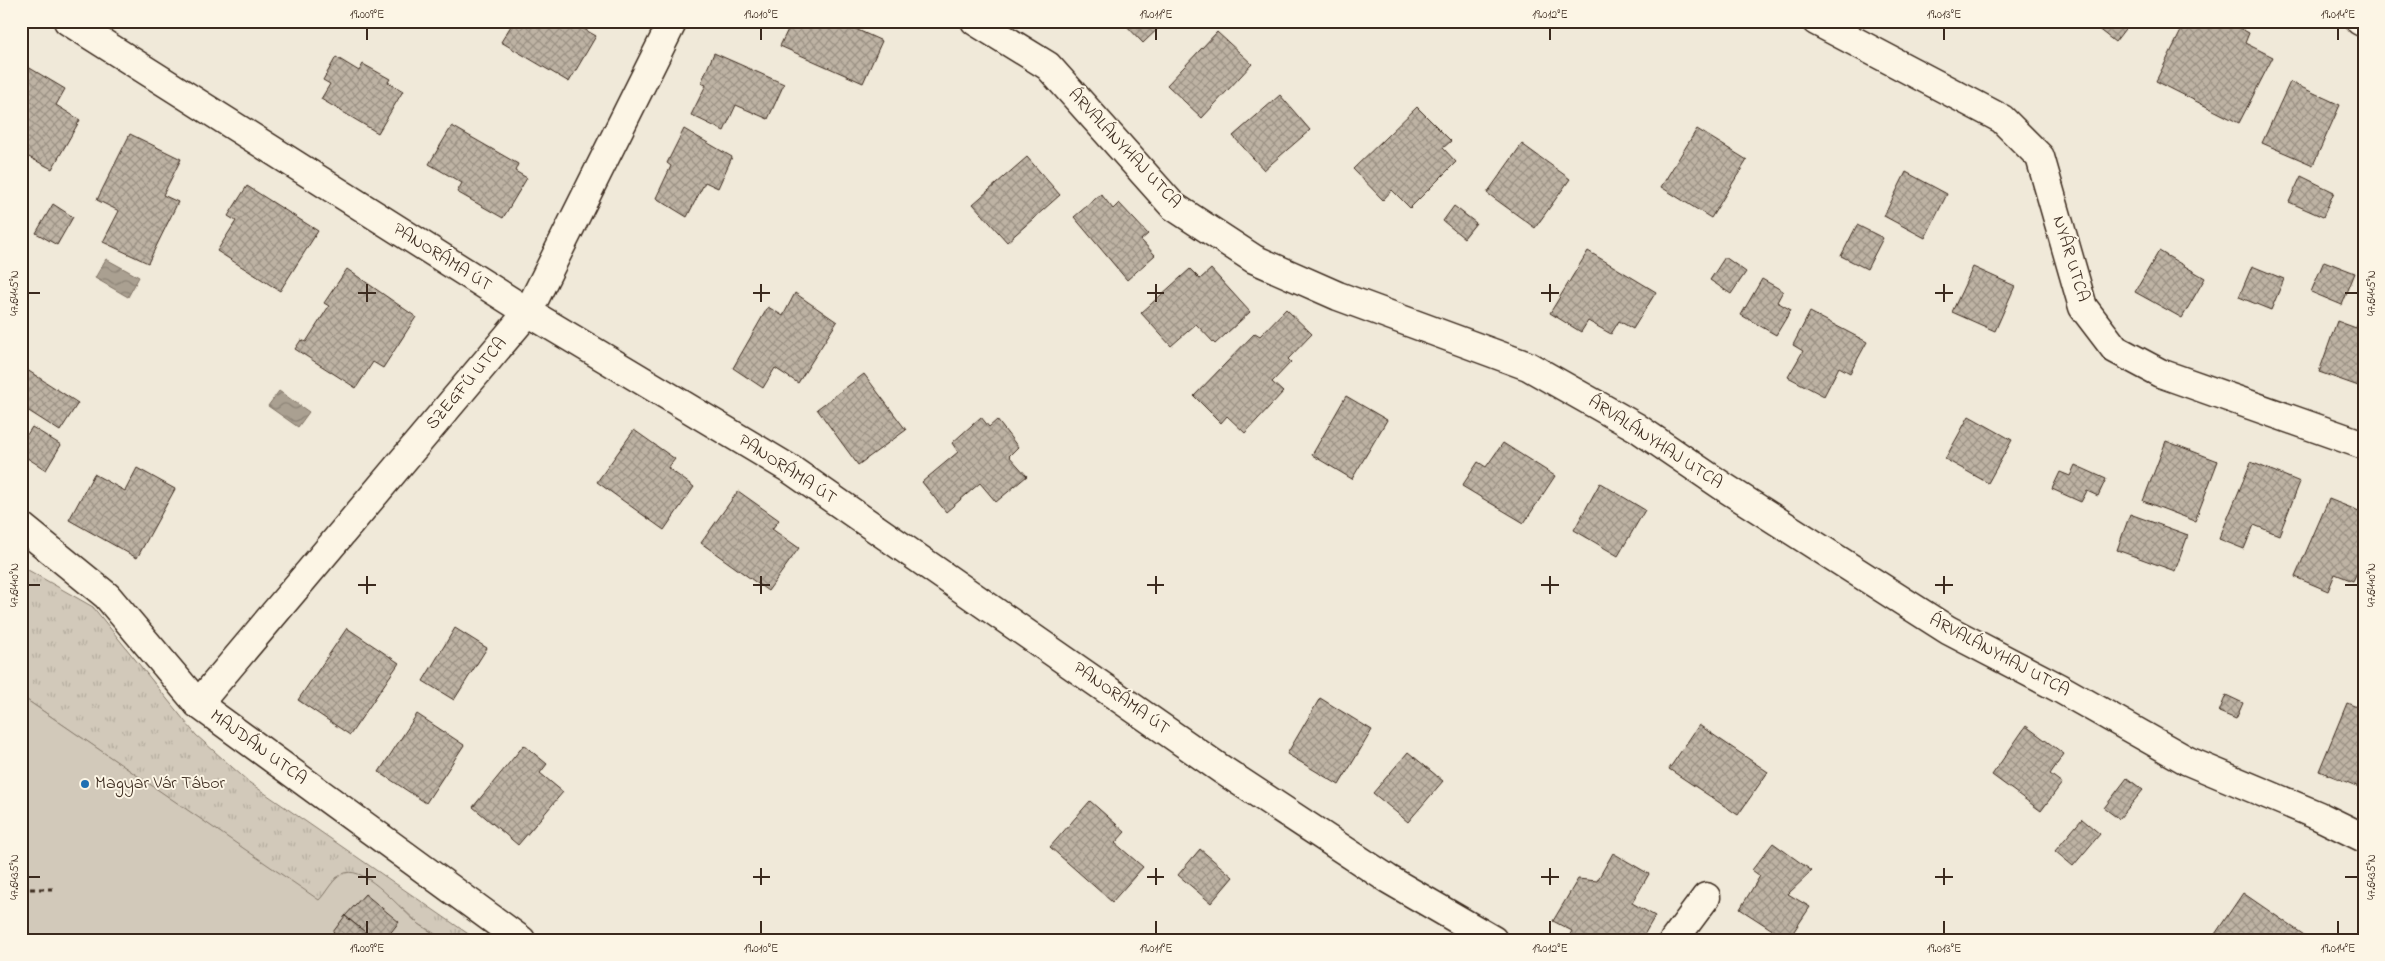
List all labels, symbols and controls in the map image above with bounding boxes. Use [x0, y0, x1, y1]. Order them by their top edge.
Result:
text: 19.009°E [350, 6, 384, 24]
text: 19.010°E [744, 6, 778, 24]
text: 19.011°E [1139, 6, 1173, 24]
text: 19.012°E [1532, 6, 1568, 24]
text: 19.013°E [1927, 6, 1961, 24]
text: 19.014°E [2321, 6, 2355, 24]
street label: ÁRVALÁNYHAJ UTCA [1061, 83, 1187, 215]
street label: NYÁR UTCA [2045, 213, 2095, 305]
street label: PANORÁMA ÚT [387, 217, 497, 299]
text: 47.6445°N [6, 270, 24, 316]
text: 47.6445°N [2363, 270, 2381, 316]
street label: SZEGFŰ UTCA [420, 332, 514, 436]
street label: ÁRVALÁNYHAJ UTCA [1582, 390, 1728, 496]
street label: PANORÁMA ÚT [733, 428, 841, 512]
text: 47.6440°N [6, 563, 24, 607]
text: 47.6440°N [2363, 563, 2381, 607]
street label: ÁRVALÁNYHAJ UTCA [1924, 608, 2074, 704]
street label: PANORÁMA ÚT [1067, 656, 1175, 742]
street label: MAJDÁN UTCA [204, 704, 312, 792]
place label: Magyar Vár Tábor [95, 771, 225, 798]
marker: Magyar Vár Tábor [79, 778, 91, 790]
text: 47.6435°N [6, 854, 24, 900]
text: 47.6435°N [2363, 854, 2381, 900]
text: 19.009°E [350, 940, 384, 958]
text: 19.010°E [744, 940, 778, 958]
text: 19.011°E [1139, 940, 1173, 958]
text: 19.012°E [1532, 940, 1568, 958]
text: 19.013°E [1927, 940, 1961, 958]
text: 19.014°E [2321, 940, 2355, 958]

